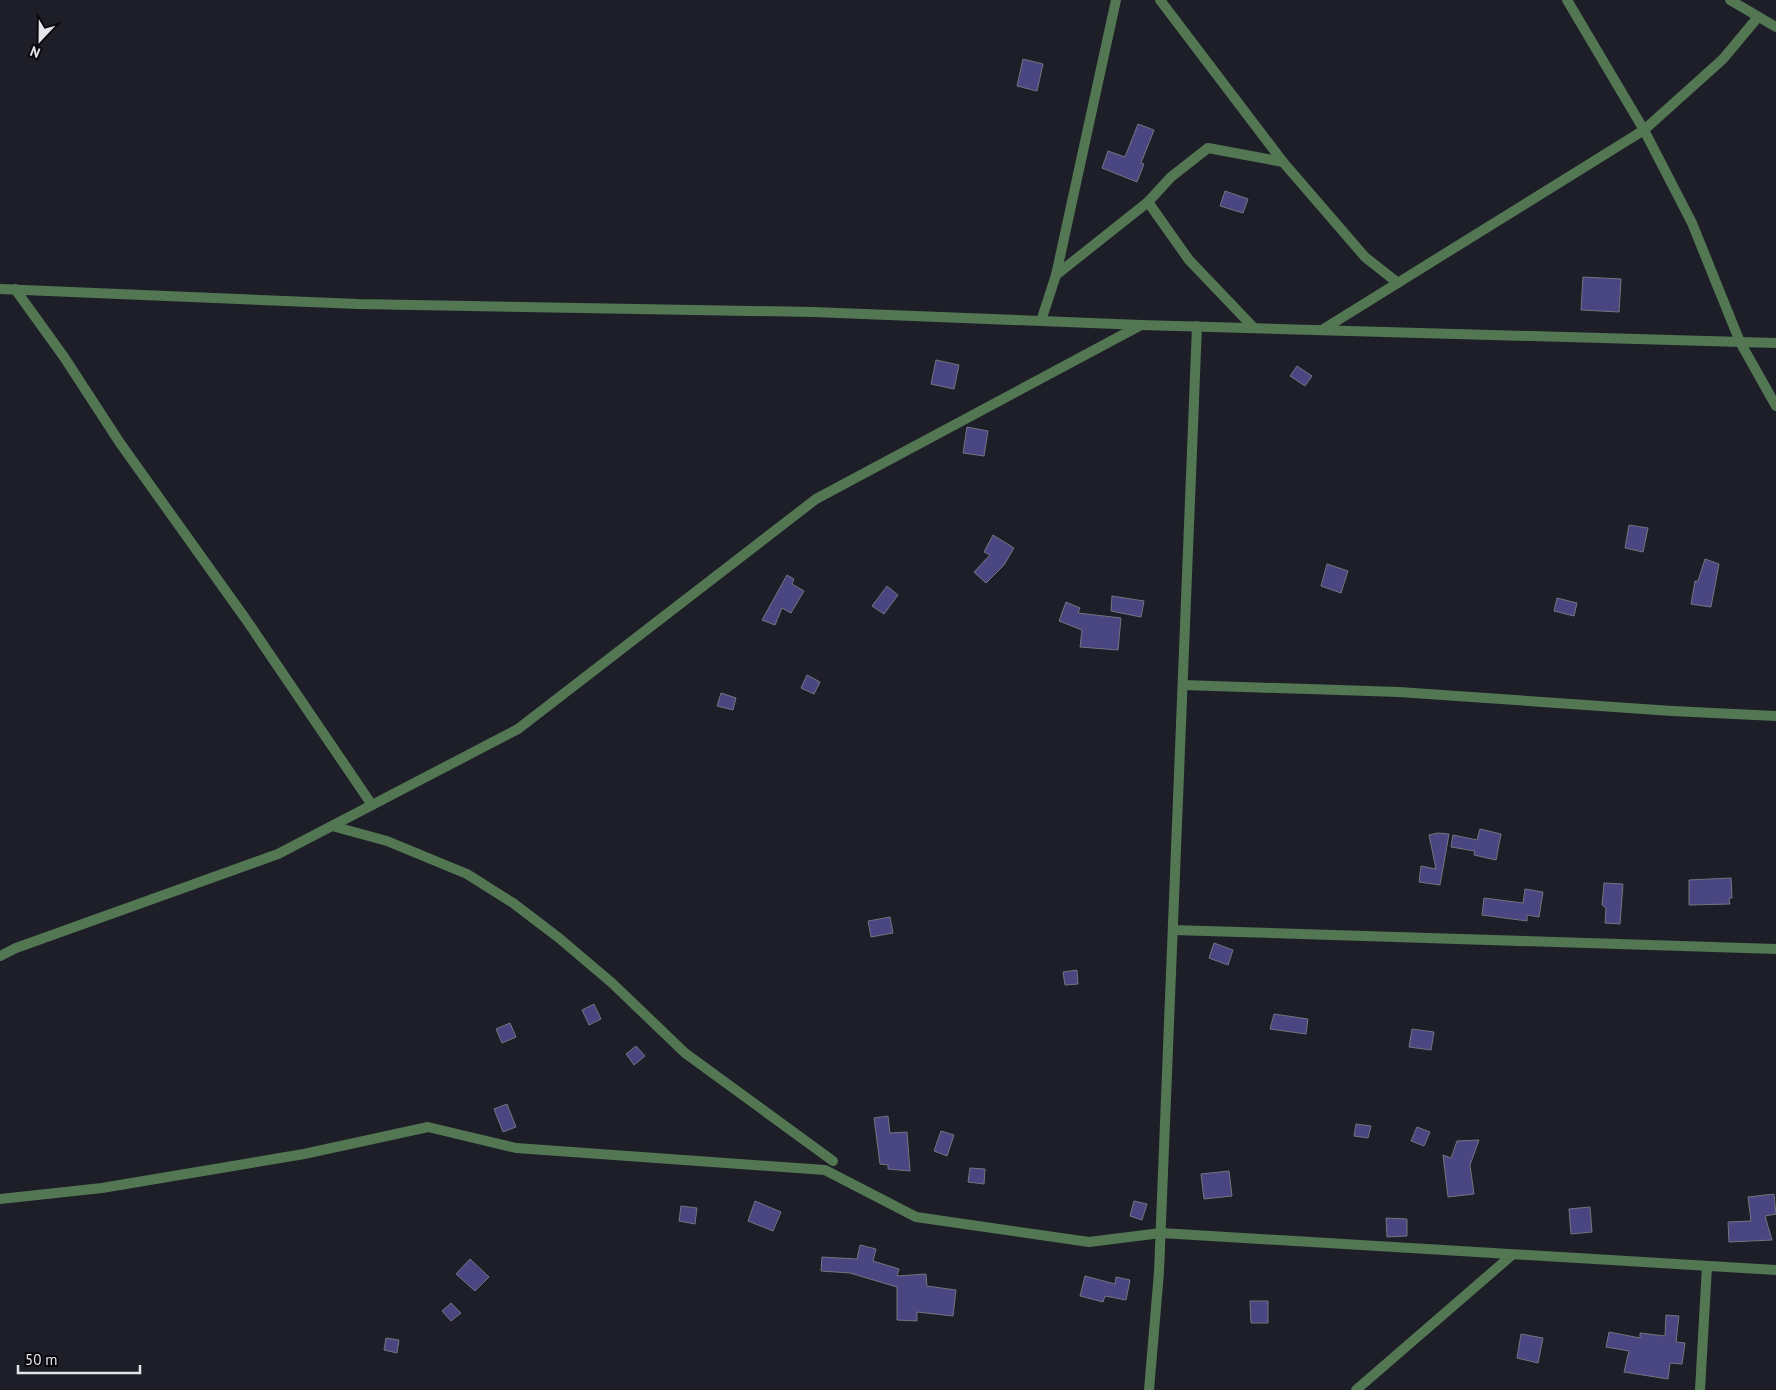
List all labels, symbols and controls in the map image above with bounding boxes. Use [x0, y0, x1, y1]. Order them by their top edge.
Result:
north arrow [15, 15, 65, 65]
text: N [27, 42, 43, 62]
scale bar [18, 1342, 140, 1374]
text: 50 m [25, 1350, 58, 1369]

